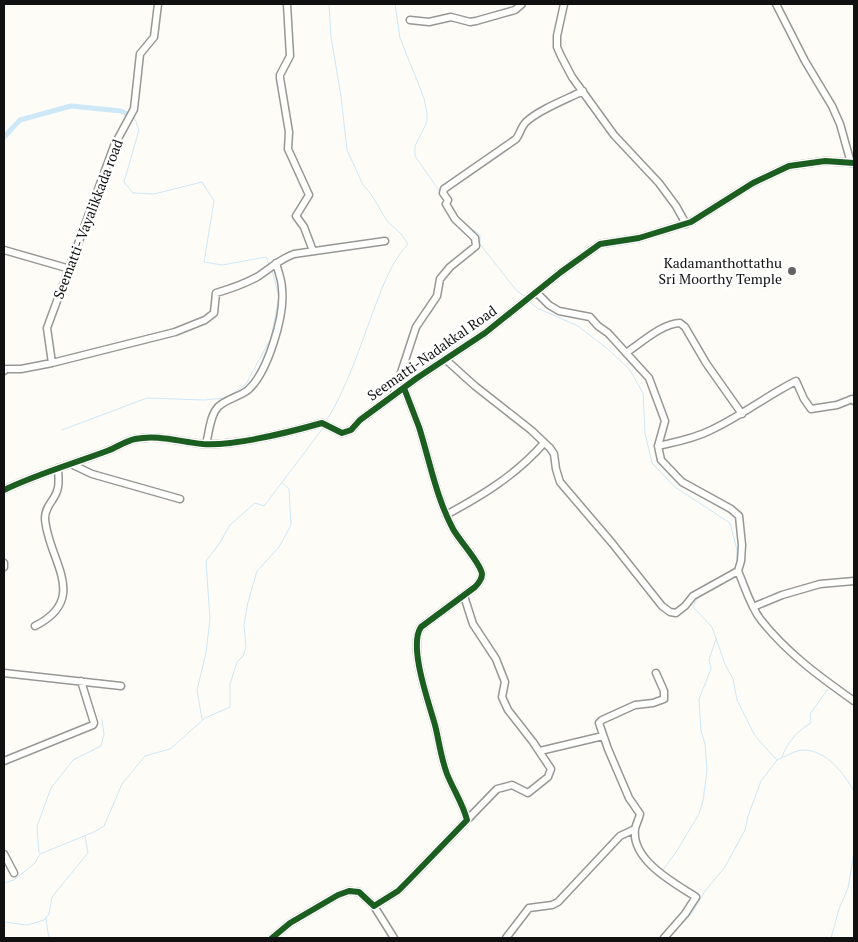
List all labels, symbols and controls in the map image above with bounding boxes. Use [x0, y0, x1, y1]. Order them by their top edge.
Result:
street label: Seematti- Vayalikkada road [48, 136, 127, 301]
place label: Kadamanthottathu Sri Moorthy Temple [659, 253, 782, 288]
marker: Kadamanthottathu Sri Moorthy Temple [786, 265, 798, 277]
street label: Seematti-Nadakkal Road [363, 301, 500, 404]

